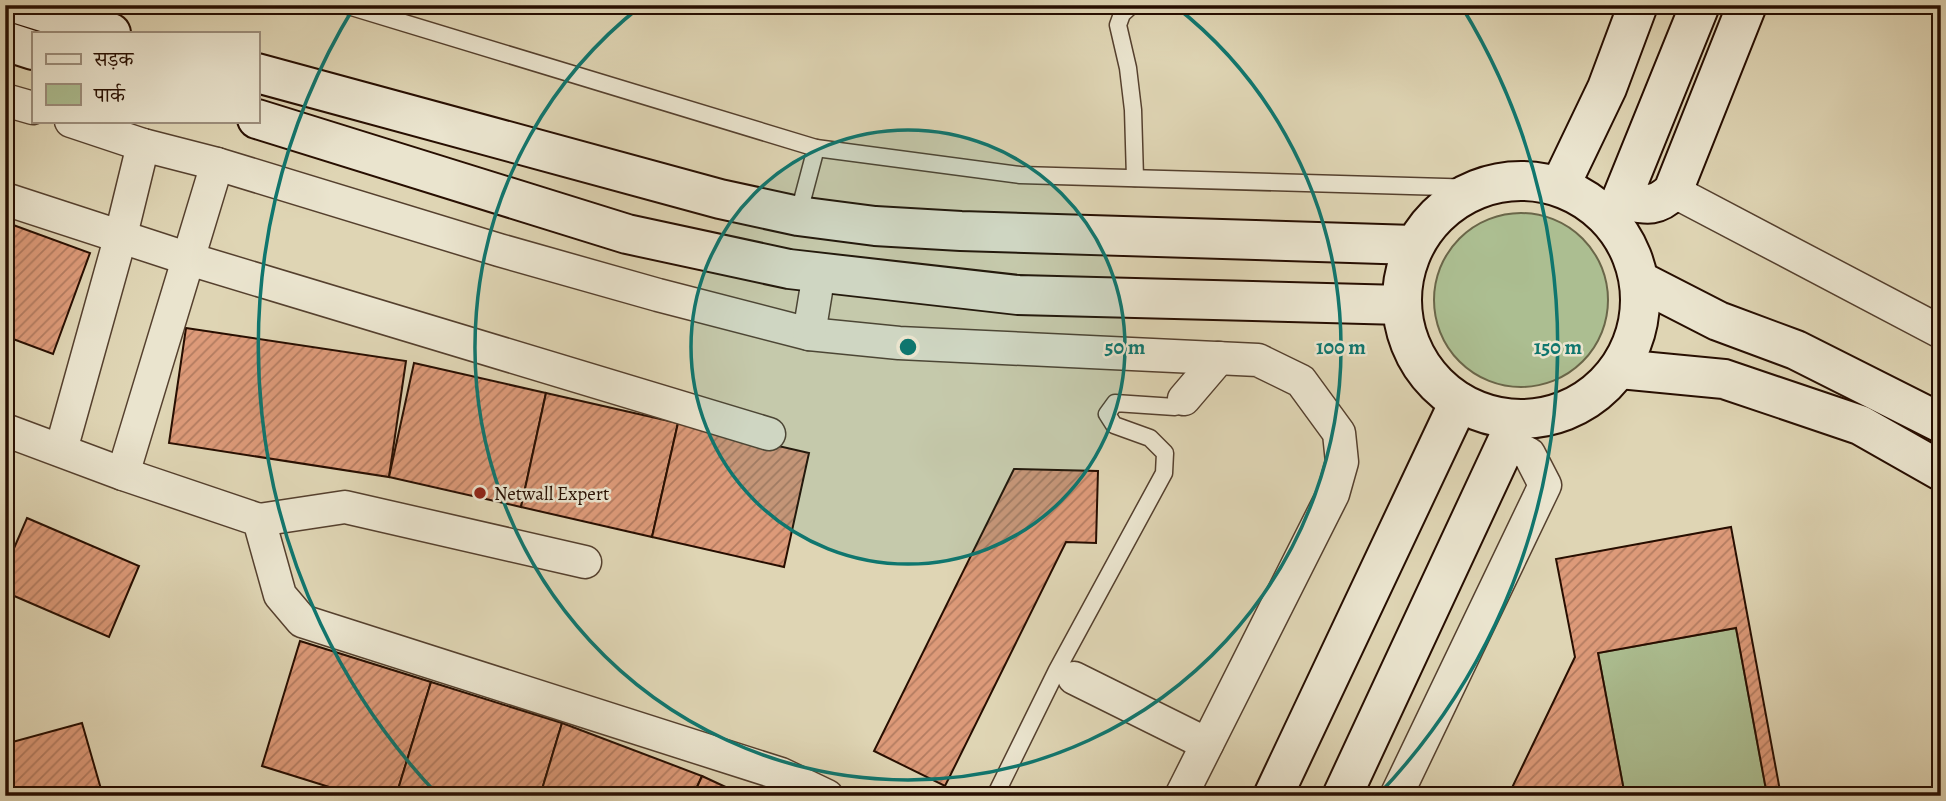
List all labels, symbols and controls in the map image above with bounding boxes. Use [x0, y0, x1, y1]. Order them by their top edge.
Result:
legend [32, 32, 259, 122]
text: सड़क [93, 45, 134, 73]
text: पार्क [93, 81, 126, 109]
text: 50 m [1105, 333, 1146, 361]
text: 100 m [1316, 333, 1366, 361]
text: 150 m [1534, 333, 1583, 361]
centre of rings [896, 335, 920, 359]
place label: Netwall Expert [494, 481, 609, 507]
marker: Netwall Expert [472, 485, 488, 501]

